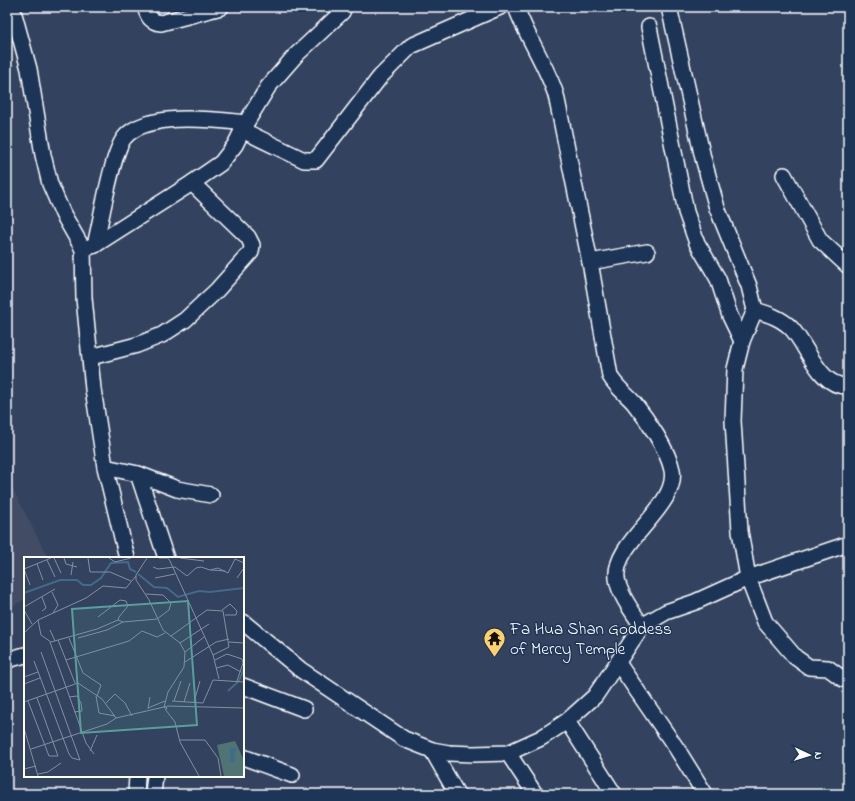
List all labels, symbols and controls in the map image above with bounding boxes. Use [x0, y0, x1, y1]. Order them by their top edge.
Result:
inset map [24, 557, 244, 777]
place label: Fa Hua Shan Goddess of Mercy Temple [509, 617, 672, 663]
temple icon: Fa Hua Shan Goddess of Mercy Temple [481, 625, 507, 658]
north arrow [789, 735, 829, 775]
text: N [810, 751, 826, 760]

